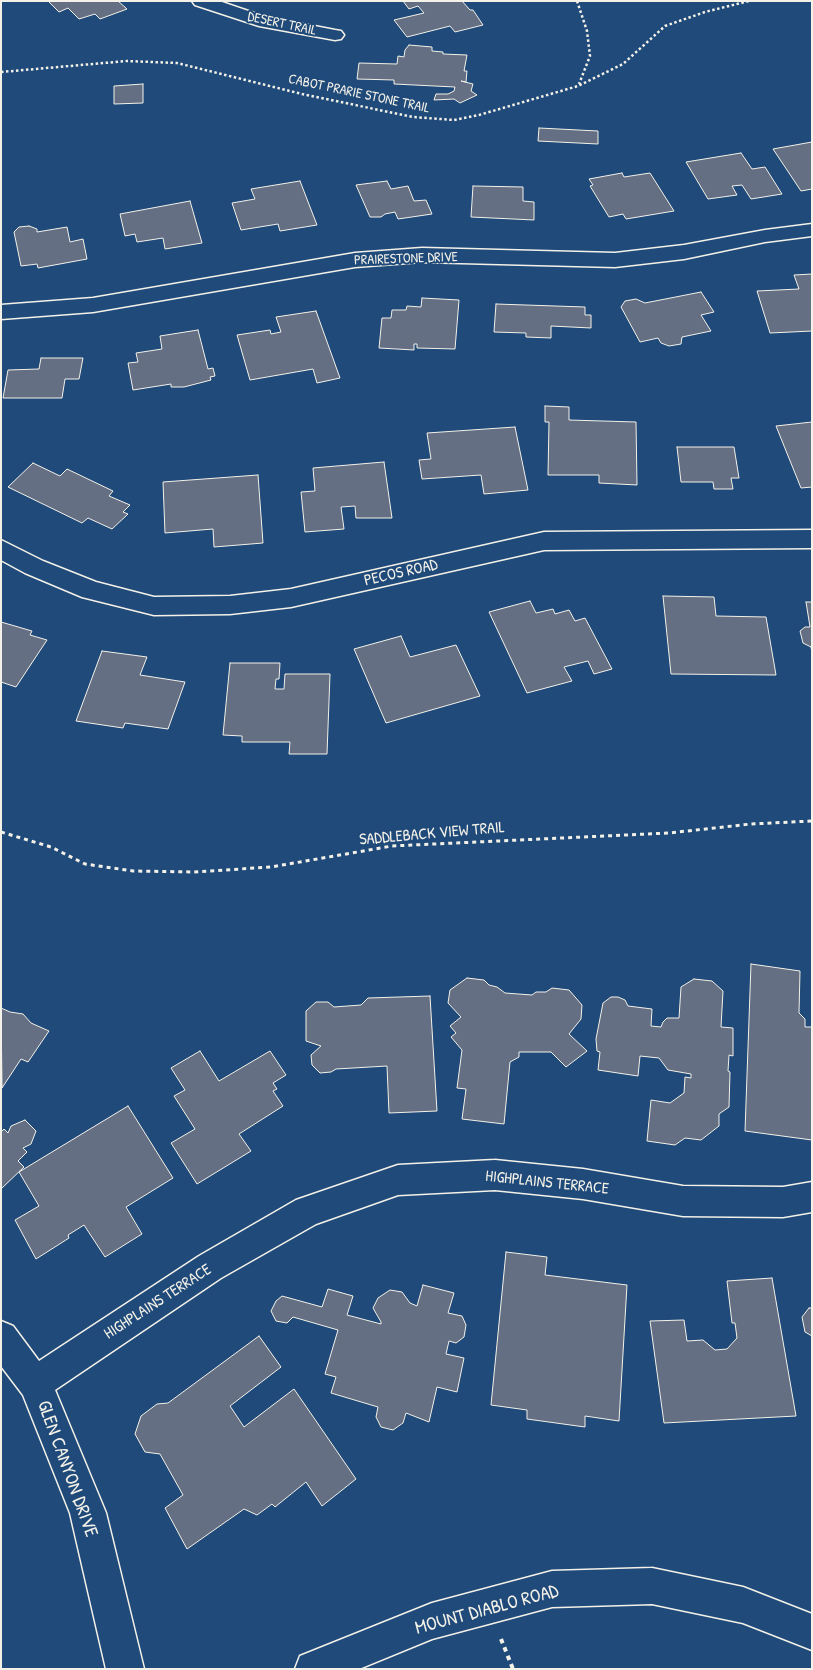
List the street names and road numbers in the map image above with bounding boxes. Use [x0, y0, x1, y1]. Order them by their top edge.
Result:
street label: DESERT TRAIL [246, 9, 318, 39]
street label: CABOT PRARIE STONE TRAIL [287, 71, 431, 117]
street label: PRAIRESTONE DRIVE [354, 249, 458, 269]
street label: PECOS ROAD [362, 555, 440, 591]
street label: SADDLEBACK VIEW TRAIL [359, 818, 505, 850]
street label: HIGHPLAINS TERRACE [484, 1167, 610, 1199]
street label: HIGHPLAINS TERRACE [101, 1260, 215, 1344]
street label: GLEN CANYON DRIVE [32, 1398, 102, 1540]
street label: MOUNT DIABLO ROAD [413, 1580, 561, 1640]

